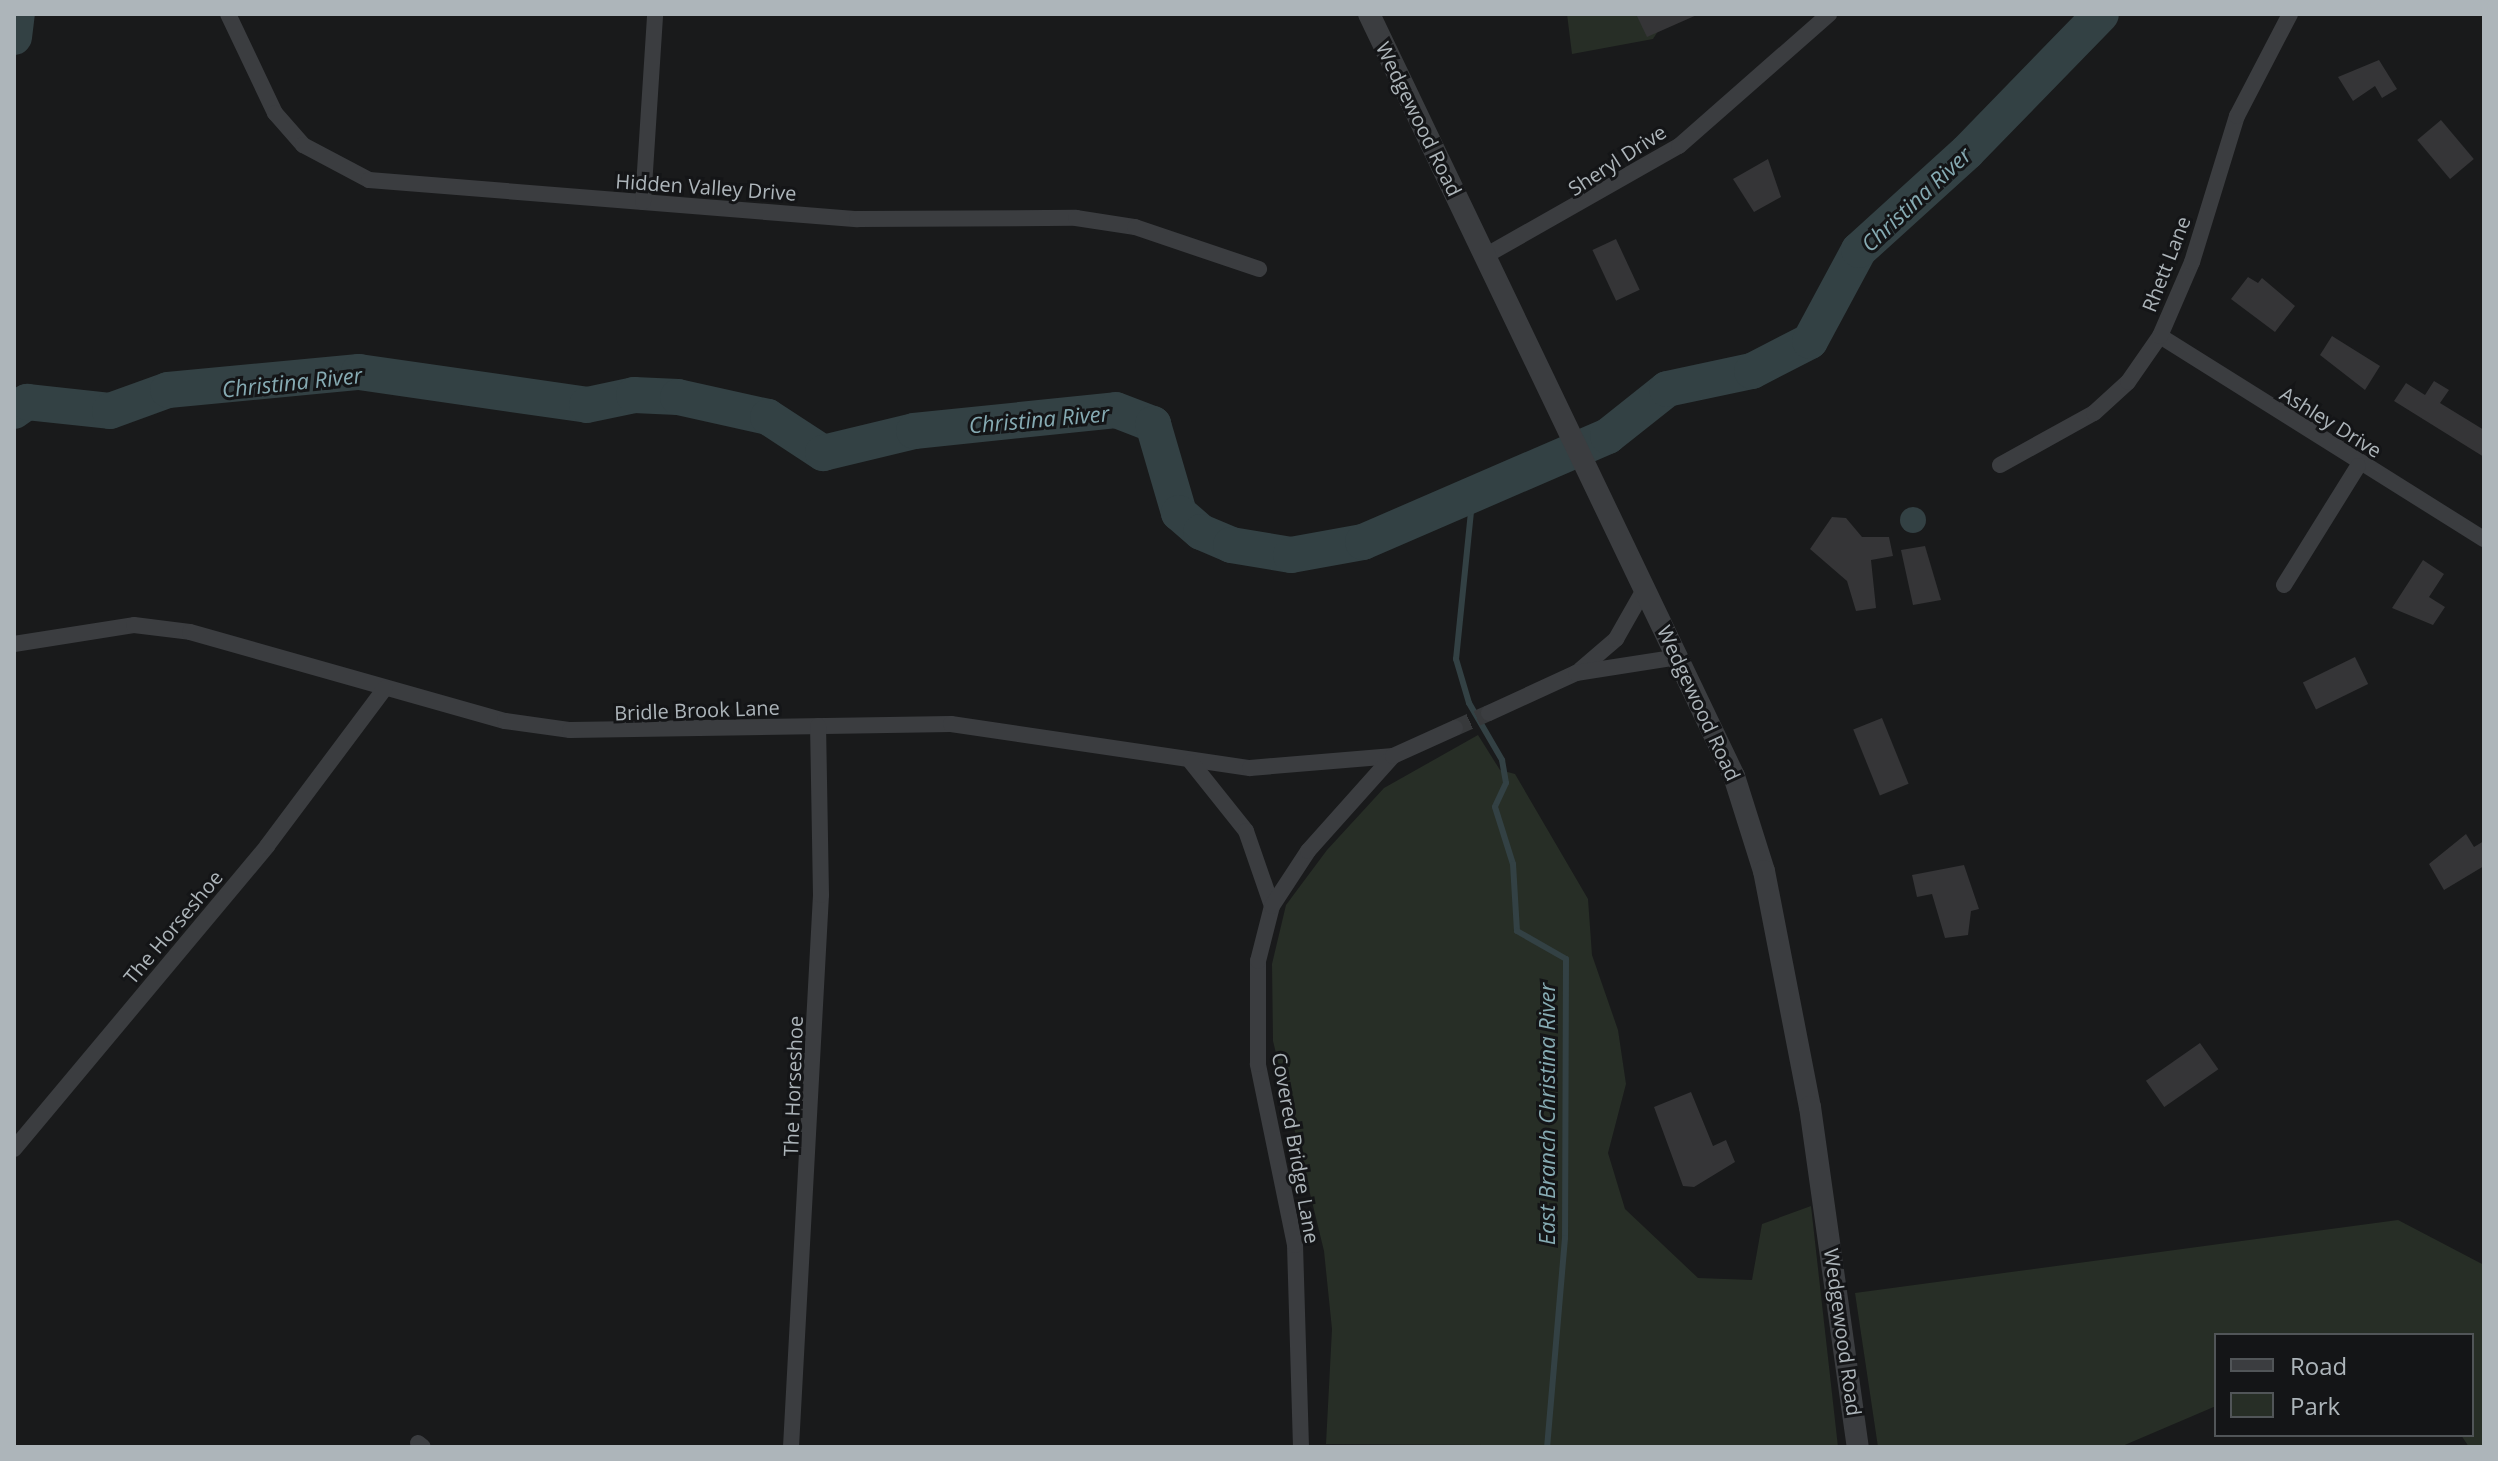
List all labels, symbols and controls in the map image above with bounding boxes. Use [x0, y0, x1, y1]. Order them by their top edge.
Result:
street label: Wedgewood Road [1371, 38, 1467, 200]
street label: Sheryl Drive [1564, 119, 1670, 201]
water label: Christina River [1855, 141, 1977, 257]
street label: Hidden Valley Drive [615, 169, 797, 205]
street label: Rhett Lane [2137, 213, 2195, 315]
water label: Christina River [221, 362, 363, 402]
street label: Ashley Drive [2276, 381, 2386, 463]
water label: Christina River [968, 400, 1110, 438]
street label: Wedgewood Road [1652, 621, 1746, 785]
street label: Bridle Brook Lane [614, 695, 780, 725]
street label: The Horseshoe [119, 865, 227, 989]
water label: East Branch Christina River [1534, 983, 1560, 1245]
street label: The Horseshoe [779, 1015, 807, 1157]
street label: Covered Bridge Lane [1267, 1051, 1325, 1245]
street label: Wedgewood Road [1819, 1247, 1867, 1417]
legend [2214, 1333, 2474, 1437]
text: Road [2290, 1349, 2347, 1382]
text: Park [2290, 1389, 2340, 1422]

